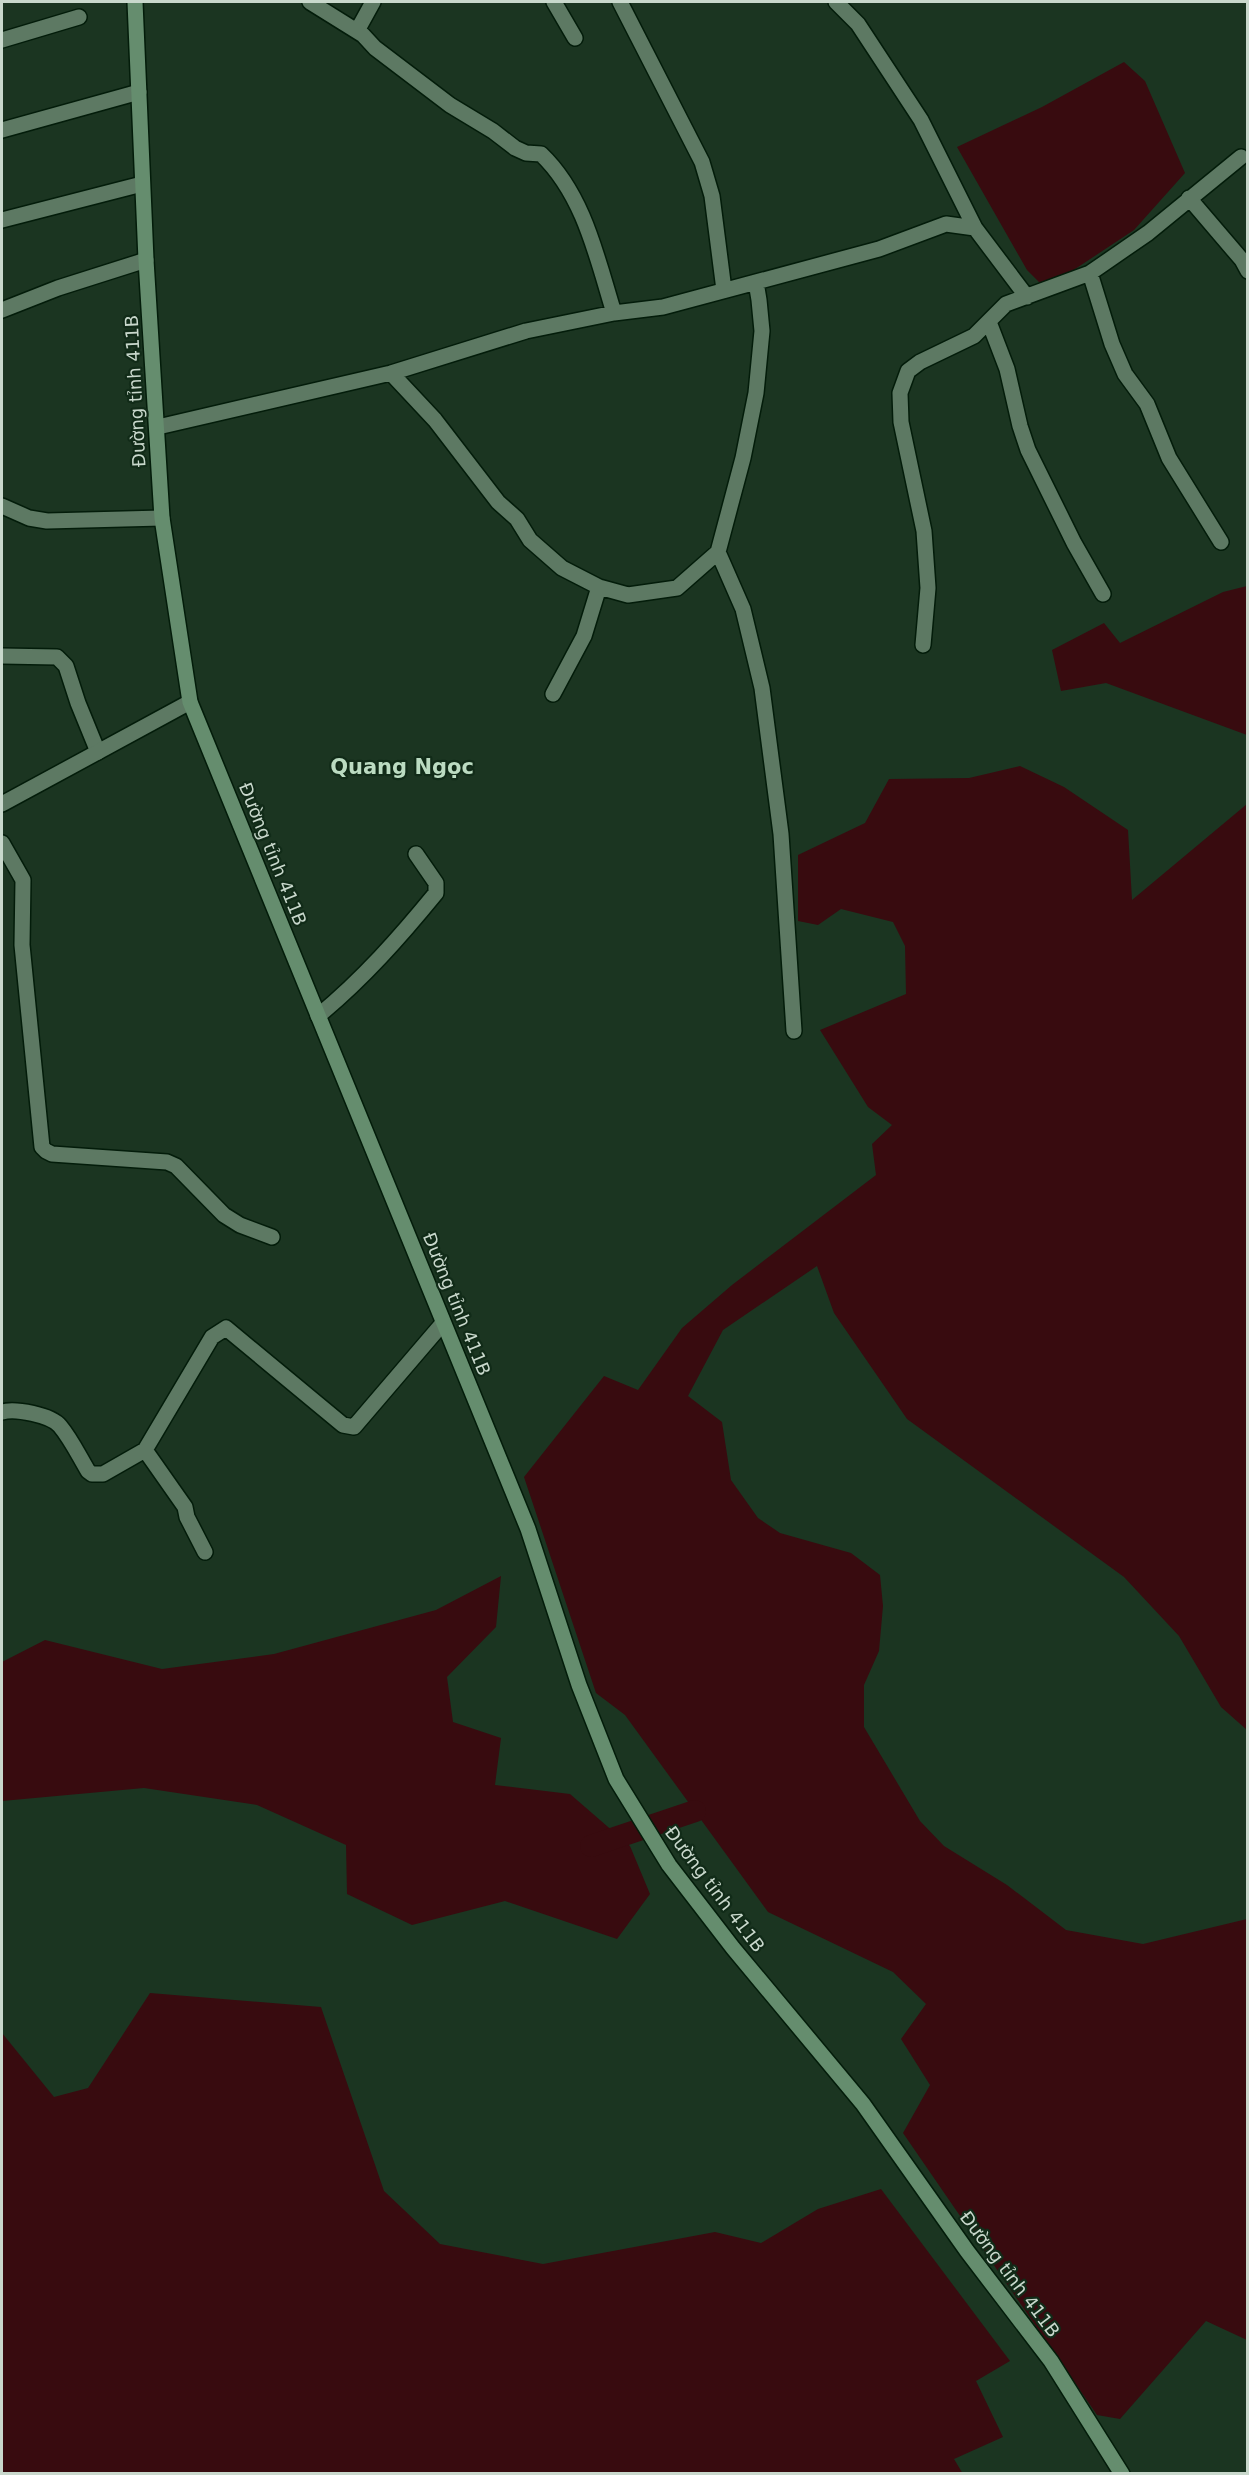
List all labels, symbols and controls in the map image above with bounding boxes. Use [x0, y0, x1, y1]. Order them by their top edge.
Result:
street label: Đường tỉnh 411B [121, 314, 149, 468]
district label: Quang Ngọc [330, 755, 474, 779]
street label: Đường tỉnh 411B [235, 779, 311, 929]
street label: Đường tỉnh 411B [419, 1229, 495, 1379]
street label: Đường tỉnh 411B [661, 1822, 769, 1956]
street label: Đường tỉnh 411B [956, 2207, 1064, 2341]

